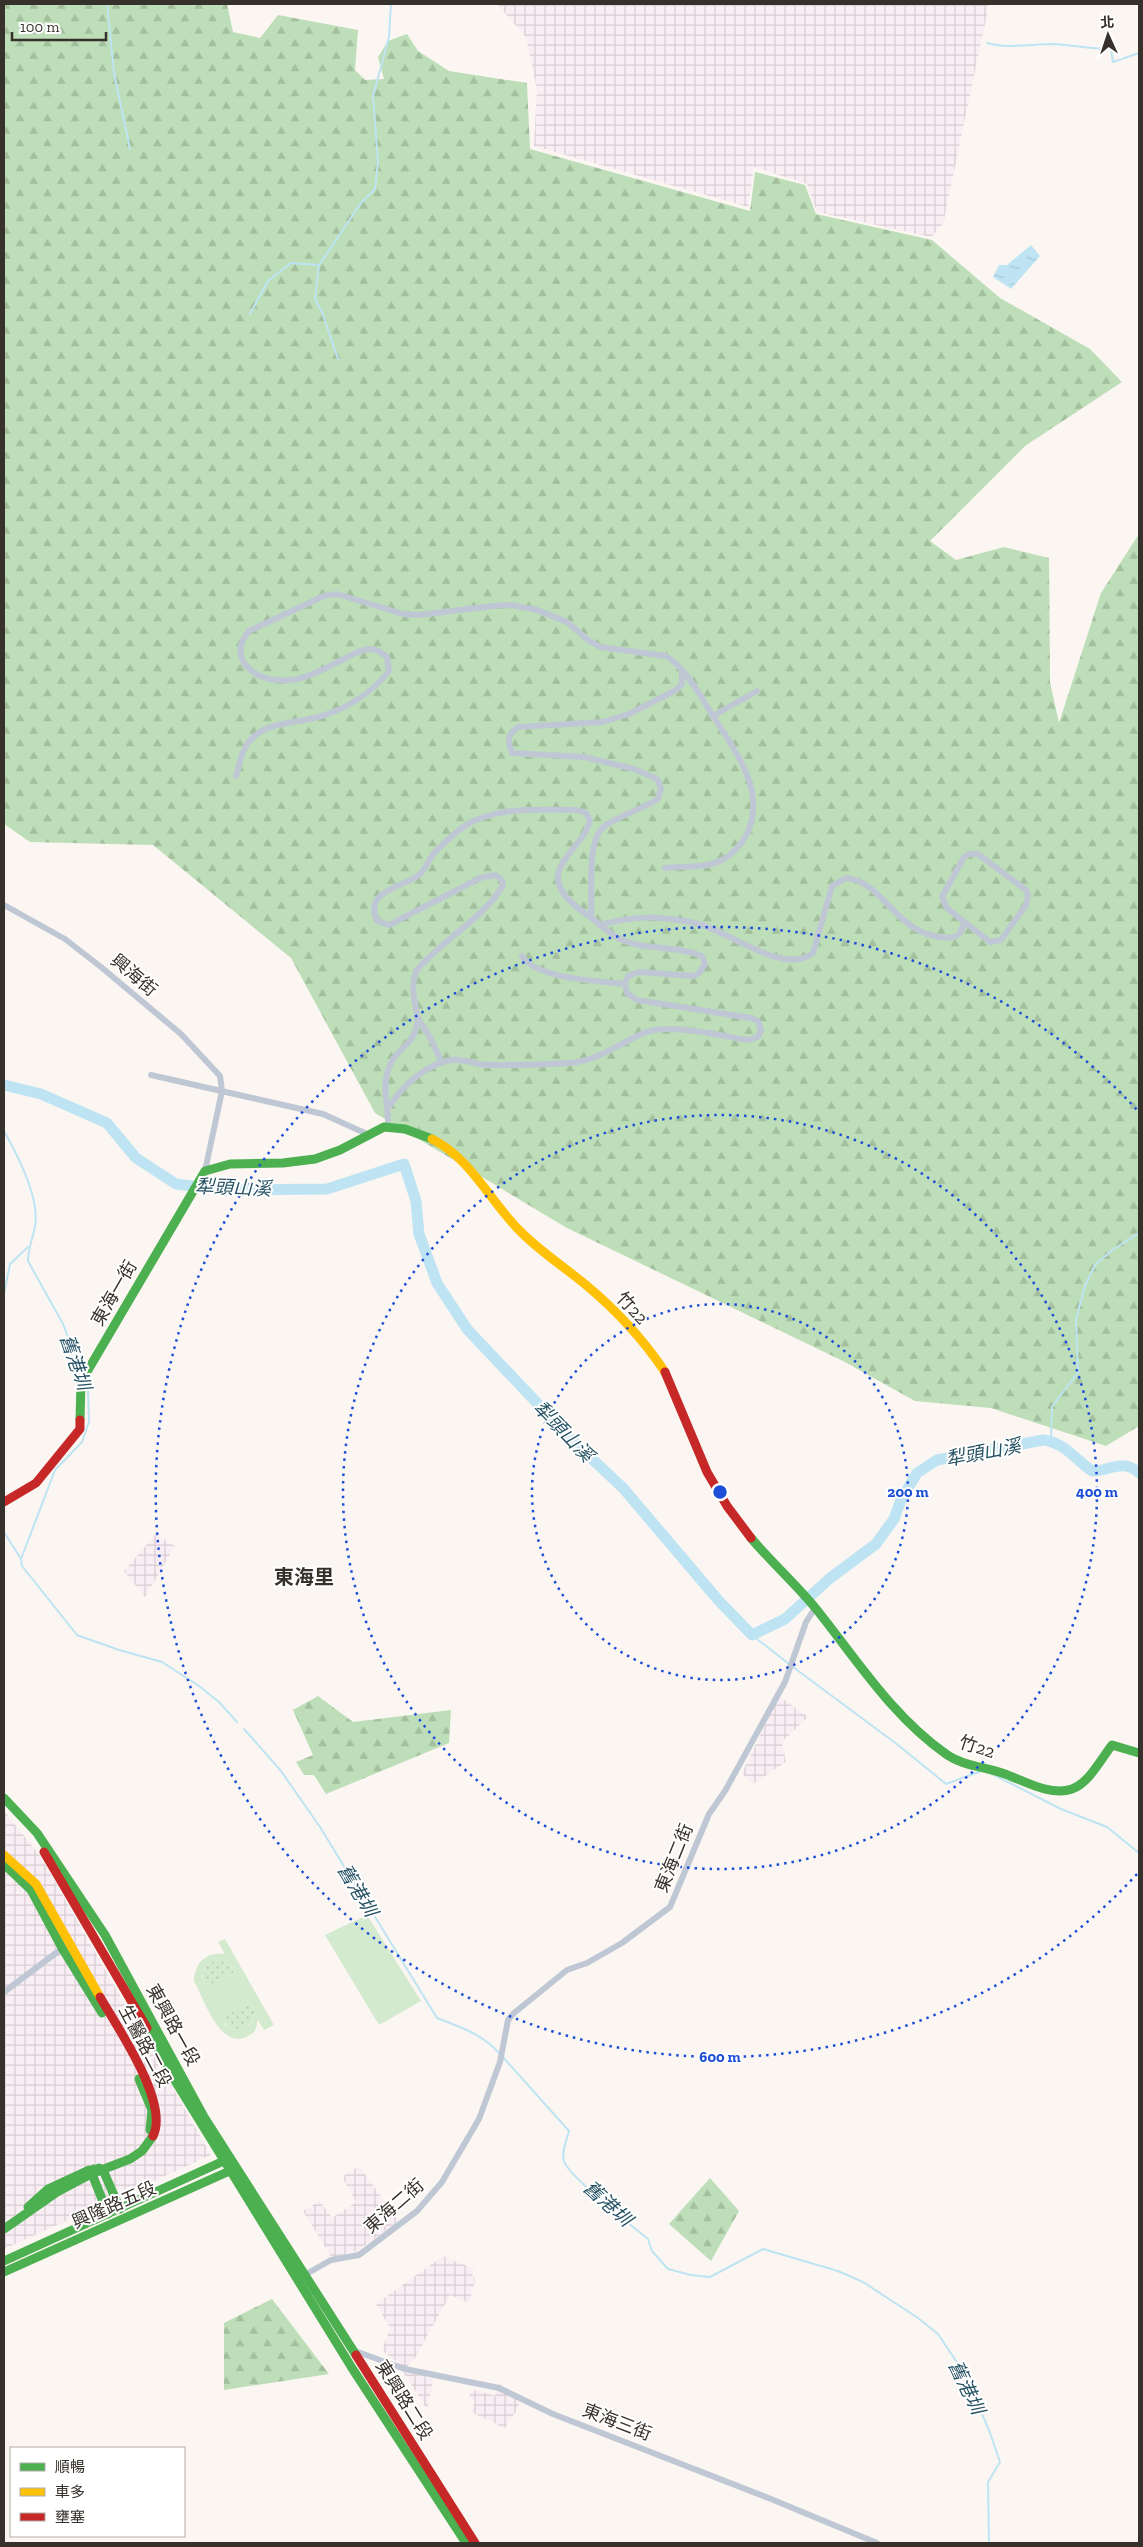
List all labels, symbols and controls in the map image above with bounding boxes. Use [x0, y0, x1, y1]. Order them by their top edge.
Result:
scale bar [12, 10, 106, 42]
north arrow [1083, 10, 1133, 60]
text: 北 [1100, 14, 1115, 31]
text: 100 m [20, 18, 59, 36]
street label: 興海街 [106, 949, 162, 1001]
water label: 犁頭山溪 [195, 1175, 274, 1200]
street label: 東海一街 [86, 1256, 142, 1330]
street label: 竹22 [611, 1287, 653, 1329]
water label: 舊港圳 [55, 1331, 97, 1396]
water label: 犁頭山溪 [529, 1396, 600, 1469]
water label: 犁頭山溪 [944, 1433, 1026, 1471]
centre of rings [711, 1483, 729, 1501]
text: 200 m [887, 1483, 929, 1501]
text: 400 m [1076, 1483, 1118, 1501]
district label: 東海里 [274, 1565, 334, 1589]
street label: 竹22 [956, 1731, 998, 1763]
street label: 東海二街 [650, 1821, 698, 1895]
water label: 舊港圳 [333, 1860, 384, 1923]
street label: 東興路一段 [142, 1980, 204, 2070]
street label: 生醫路二段 [114, 2001, 176, 2091]
text: 600 m [699, 2048, 741, 2066]
street label: 東海二街 [360, 2174, 428, 2238]
water label: 舊港圳 [579, 2176, 639, 2233]
street label: 興隆路五段 [68, 2177, 160, 2233]
street label: 東興路二段 [371, 2356, 437, 2444]
water label: 舊港圳 [944, 2357, 991, 2421]
street label: 東海三街 [579, 2399, 655, 2445]
legend [10, 2447, 185, 2537]
text: 順暢 [55, 2458, 85, 2476]
text: 車多 [55, 2483, 85, 2501]
text: 壅塞 [55, 2508, 85, 2526]

